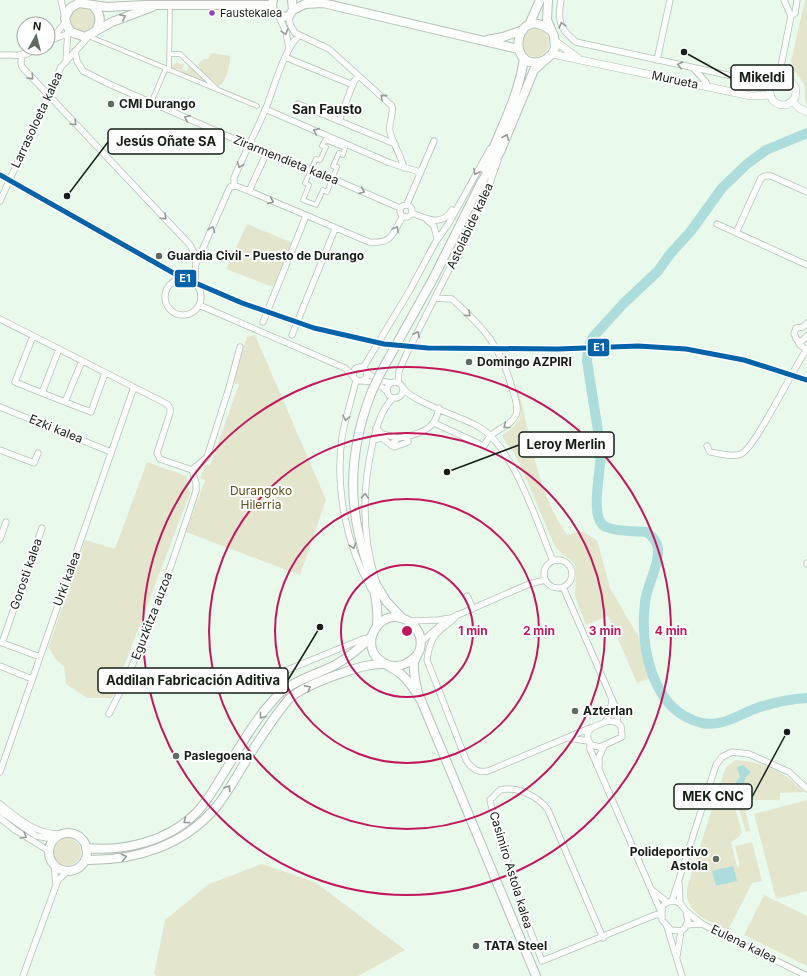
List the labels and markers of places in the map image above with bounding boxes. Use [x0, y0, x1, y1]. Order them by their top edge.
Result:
place label: Faustekalea [220, 6, 282, 20]
marker: Faustekalea [207, 8, 217, 18]
callout: Mikeldi [731, 65, 793, 90]
place label: CMI Durango [119, 96, 196, 111]
marker: CMI Durango [106, 99, 116, 109]
callout: Jesús Oñate SA [108, 129, 224, 154]
place label: Guardia Civil - Puesto de Durango [167, 248, 364, 263]
marker: Guardia Civil - Puesto de Durango [154, 251, 164, 261]
place label: Domingo AZPIRI [477, 354, 572, 369]
marker: Domingo AZPIRI [464, 357, 474, 367]
callout: Leroy Merlin [519, 432, 614, 457]
centre of rings [400, 624, 414, 638]
callout: Addilan Fabricación Aditiva [98, 668, 288, 693]
place label: Azterlan [583, 703, 633, 718]
marker: Azterlan [570, 706, 580, 716]
place label: Paslegoena [184, 748, 252, 763]
marker: Paslegoena [171, 751, 181, 761]
callout: MEK CNC [674, 784, 752, 809]
place label: Polideportivo Astola [630, 844, 708, 873]
marker: Polideportivo Astola [711, 854, 721, 864]
place label: TATA Steel [484, 938, 547, 953]
marker: TATA Steel [471, 941, 481, 951]

